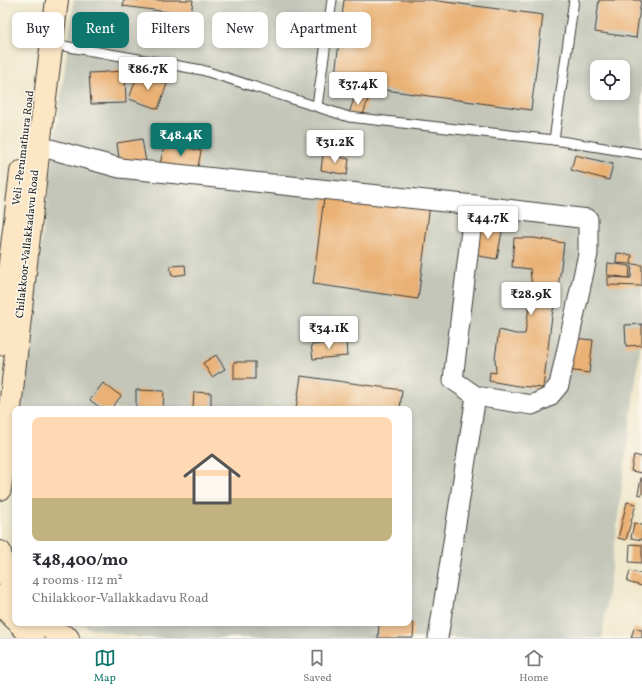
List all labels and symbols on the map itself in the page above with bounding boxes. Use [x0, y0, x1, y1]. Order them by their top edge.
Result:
pin: ₹86.7K [115, 57, 181, 91]
pin: ₹37.4K [325, 72, 391, 106]
street label: Veli -Perumathura Road [10, 90, 38, 206]
pin: ₹48.4K [148, 123, 214, 157]
pin: ₹31.2K [302, 130, 368, 164]
street label: Chilakkoor-Vallakkadavu Road [13, 169, 43, 319]
pin: ₹44.7K [455, 206, 521, 240]
pin: ₹28.9K [498, 282, 564, 316]
pin: ₹34.1K [296, 316, 362, 350]

